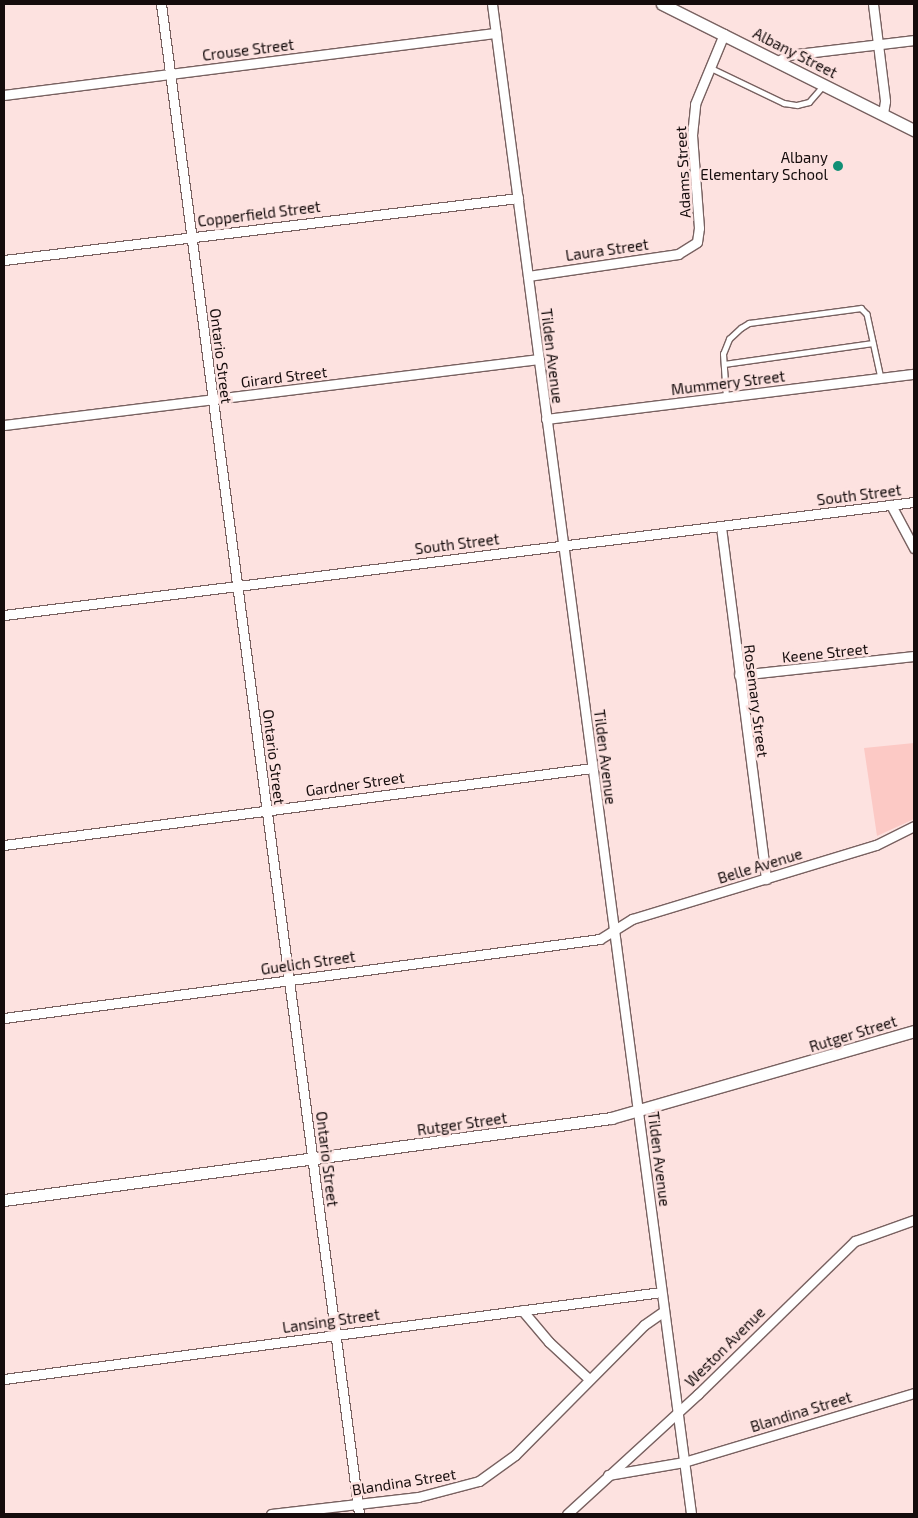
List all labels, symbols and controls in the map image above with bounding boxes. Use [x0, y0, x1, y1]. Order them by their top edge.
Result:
street label: Albany Street [750, 24, 840, 82]
street label: Crouse Street [201, 35, 295, 65]
street label: Adams Street [672, 126, 694, 218]
place label: Albany Elementary School [700, 148, 828, 183]
marker: Albany Elementary School [832, 160, 844, 172]
street label: Copperfield Street [196, 198, 322, 230]
street label: Laura Street [564, 235, 650, 265]
street label: Ontario Street [206, 307, 236, 405]
street label: Tilden Avenue [537, 307, 567, 405]
street label: Girard Street [240, 363, 328, 391]
street label: Mummery Street [670, 367, 786, 399]
street label: South Street [816, 481, 902, 509]
street label: South Street [414, 530, 500, 558]
street label: Keene Street [781, 640, 869, 666]
street label: Rosemary Street [740, 643, 772, 759]
street label: Ontario Street [259, 708, 289, 806]
street label: Tilden Avenue [590, 708, 620, 806]
street label: Gardner Street [304, 768, 406, 800]
street label: Belle Avenue [715, 845, 805, 887]
street label: Guelich Street [260, 947, 356, 979]
street label: Rutger Street [807, 1012, 899, 1056]
street label: Rutger Street [416, 1109, 508, 1139]
street label: Ontario Street [312, 1110, 342, 1208]
street label: Tilden Avenue [644, 1110, 674, 1208]
street label: Weston Avenue [681, 1303, 769, 1391]
street label: Lansing Street [281, 1305, 381, 1337]
street label: Blandina Street [748, 1388, 854, 1436]
street label: Blandina Street [351, 1465, 457, 1499]

